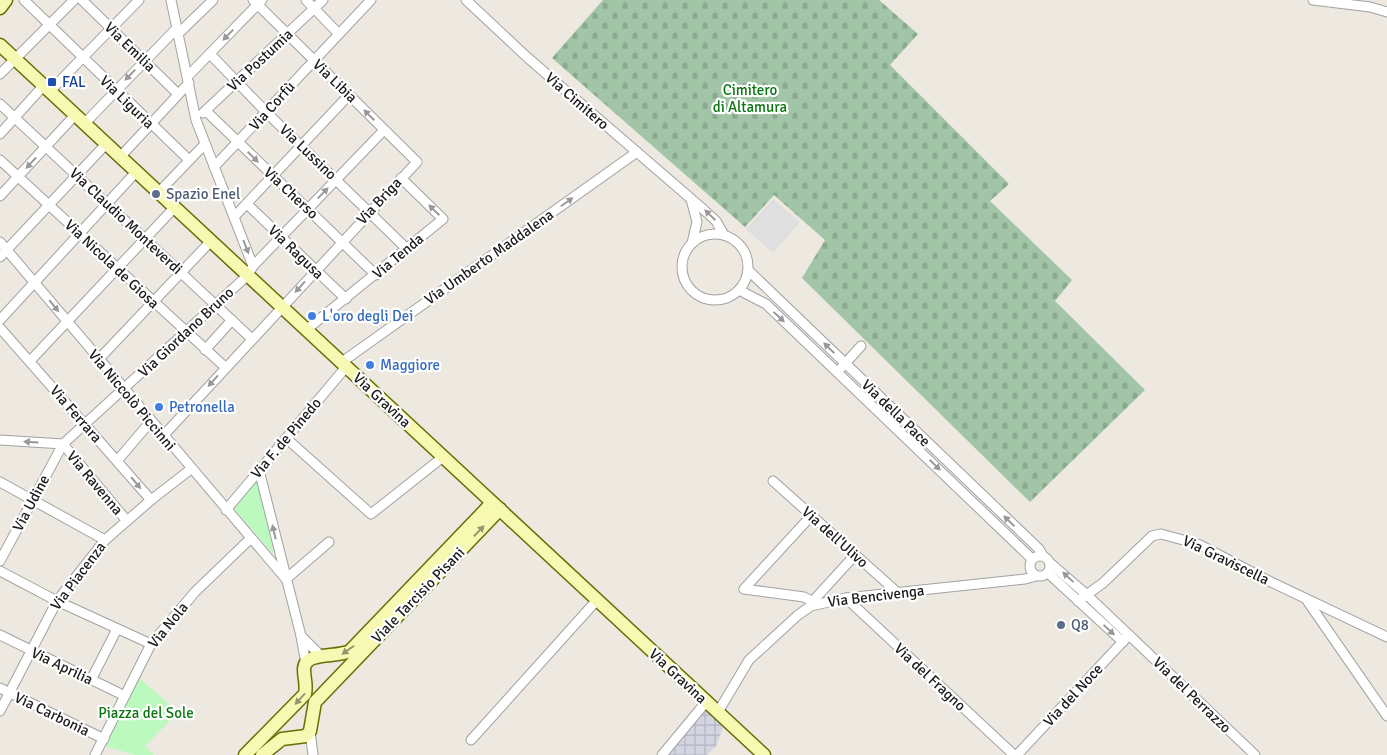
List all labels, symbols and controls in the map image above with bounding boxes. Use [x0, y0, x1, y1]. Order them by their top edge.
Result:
street label: Via Emilia [101, 18, 159, 76]
street label: Via Postumia [223, 25, 297, 95]
one-way arrow [222, 29, 234, 41]
street label: Via Libia [309, 55, 361, 107]
one-way arrow [124, 69, 136, 81]
street label: Via Cimitero [542, 69, 613, 134]
street label: Via Liguria [96, 72, 158, 132]
place label: FAL [62, 73, 86, 91]
marker: FAL [46, 76, 58, 88]
street label: Via Corfù [245, 78, 299, 134]
park label: Cimitero di Altamura [713, 81, 787, 116]
one-way arrow [364, 109, 376, 121]
street label: Via Lussino [276, 120, 340, 184]
one-way arrow [247, 151, 259, 163]
one-way arrow [25, 157, 37, 169]
street label: Via Cherso [260, 163, 322, 223]
street label: Via Claudio Monteverdi [66, 164, 186, 278]
street label: Via Briga [353, 174, 405, 228]
place label: Spazio Enel [166, 185, 240, 203]
one-way arrow [317, 187, 329, 199]
marker: Spazio Enel [150, 188, 162, 200]
one-way arrow [560, 197, 574, 207]
one-way arrow [428, 204, 440, 216]
street label: Via Umberto Maddalena [421, 206, 557, 308]
one-way arrow [704, 209, 716, 221]
street label: Via Nicola de Giosa [61, 216, 163, 312]
street label: Via Ragusa [264, 221, 328, 283]
street label: Via Tenda [369, 230, 427, 282]
one-way arrow [242, 240, 250, 254]
one-way arrow [294, 280, 306, 292]
street label: Via Giordano Bruno [135, 283, 238, 381]
one-way arrow [48, 299, 59, 312]
place label: L'oro degli Dei [322, 307, 413, 325]
marker: L'oro degli Dei [306, 310, 318, 322]
one-way arrow [773, 311, 785, 323]
one-way arrow [823, 342, 835, 354]
street label: Via Niccolò Piccinni [85, 346, 179, 454]
place label: Maggiore [380, 356, 440, 374]
marker: Maggiore [364, 359, 376, 371]
street label: Via Gravina [349, 369, 415, 431]
one-way arrow [207, 374, 219, 386]
street label: Via della Pace [858, 376, 934, 450]
street label: Via Ferrara [46, 382, 106, 446]
street label: Via F. de Pinedo [247, 394, 325, 482]
place label: Petronella [169, 398, 235, 416]
marker: Petronella [153, 401, 165, 413]
one-way arrow [23, 438, 39, 446]
street label: Via Ravenna [63, 447, 127, 519]
one-way arrow [929, 459, 941, 471]
street label: Via Udine [9, 472, 53, 534]
one-way arrow [130, 477, 142, 489]
street label: Via dell'Ulivo [798, 503, 872, 572]
one-way arrow [1004, 515, 1016, 527]
one-way arrow [270, 525, 278, 540]
one-way arrow [473, 525, 485, 537]
street label: Via Graviscella [1180, 531, 1272, 589]
street label: Via Piacenza [47, 538, 109, 614]
street label: Viale Tarcisio Pisani [368, 543, 468, 647]
one-way arrow [1063, 571, 1075, 583]
street label: Via Bencivenga [827, 581, 925, 611]
street label: Via Nola [144, 598, 192, 652]
place label: Q8 [1071, 616, 1089, 634]
marker: Q8 [1055, 619, 1067, 631]
one-way arrow [1103, 624, 1115, 636]
street label: Via del Fragno [891, 639, 970, 715]
street label: Via Aprilia [28, 643, 96, 689]
one-way arrow [341, 645, 355, 655]
street label: Via Gravina [645, 645, 711, 707]
street label: Via del Perrazzo [1149, 653, 1235, 737]
street label: Via del Noce [1039, 660, 1107, 730]
street label: Via Carbonia [12, 688, 92, 740]
one-way arrow [294, 692, 305, 705]
park label: Piazza del Sole [98, 704, 194, 722]

